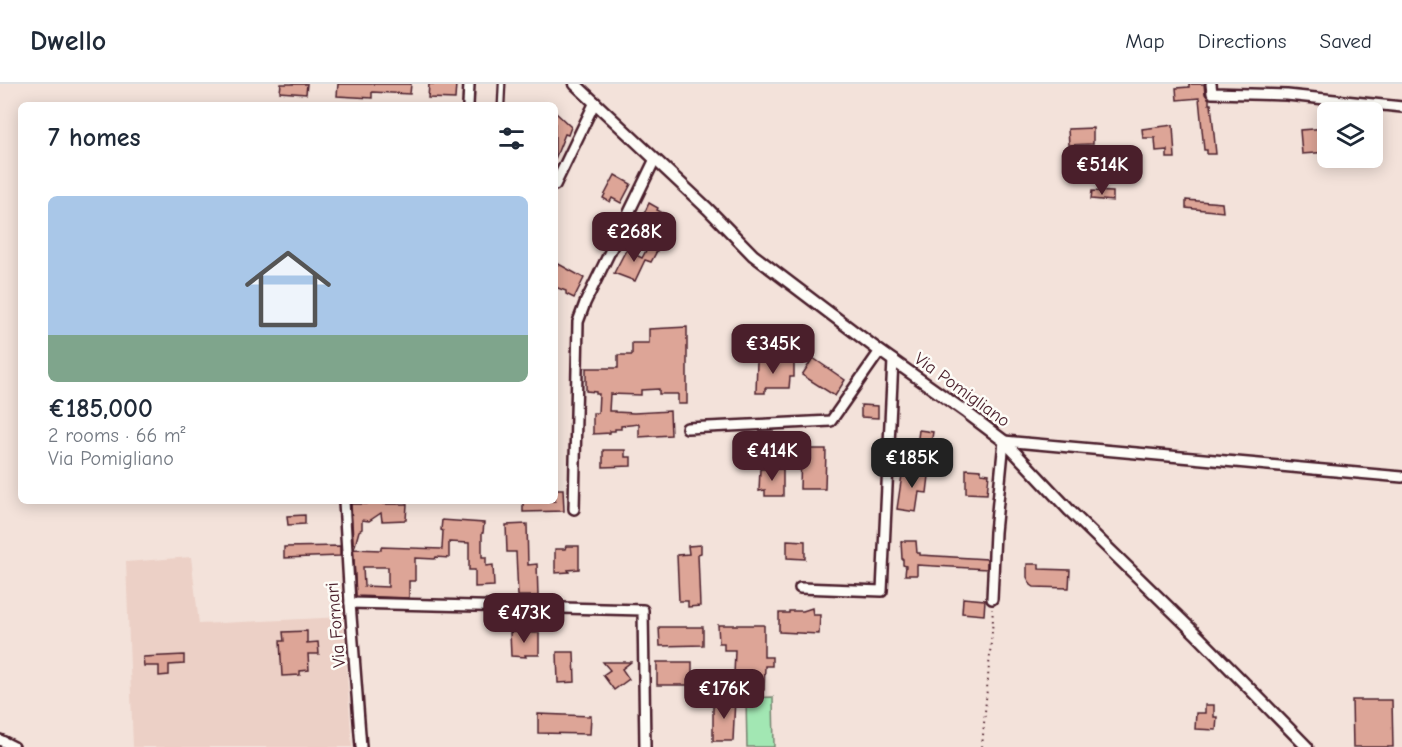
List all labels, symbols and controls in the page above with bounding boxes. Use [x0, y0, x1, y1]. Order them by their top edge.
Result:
text: Dwello [30, 25, 106, 57]
text: Map [1125, 29, 1165, 53]
text: Directions [1198, 29, 1287, 53]
text: Saved [1320, 29, 1372, 53]
map controls [1317, 102, 1383, 168]
button: layers [1317, 102, 1383, 168]
icon: filters [495, 122, 528, 155]
text: 7 homes [48, 123, 141, 153]
pin: €514K [1060, 145, 1144, 196]
text: €514K [1076, 153, 1128, 176]
pin: €268K [592, 212, 676, 263]
text: €268K [606, 220, 662, 243]
icon: home [234, 235, 342, 343]
pin: €345K [731, 324, 815, 375]
text: €345K [746, 332, 800, 355]
street label: Via Pomigliano [910, 348, 1014, 432]
text: €185,000 [48, 394, 153, 424]
text: 2 rooms · 66 m² [48, 424, 186, 447]
pin: €414K [730, 431, 814, 482]
pin: €185K [870, 438, 954, 489]
text: €414K [746, 439, 798, 462]
text: €185K [885, 446, 939, 469]
text: Via Pomigliano [48, 447, 174, 470]
street label: Via Fornari [322, 581, 350, 669]
pin: €473K [482, 593, 566, 644]
text: €473K [497, 601, 551, 624]
pin: €176K [682, 669, 766, 720]
text: €176K [698, 677, 750, 700]

